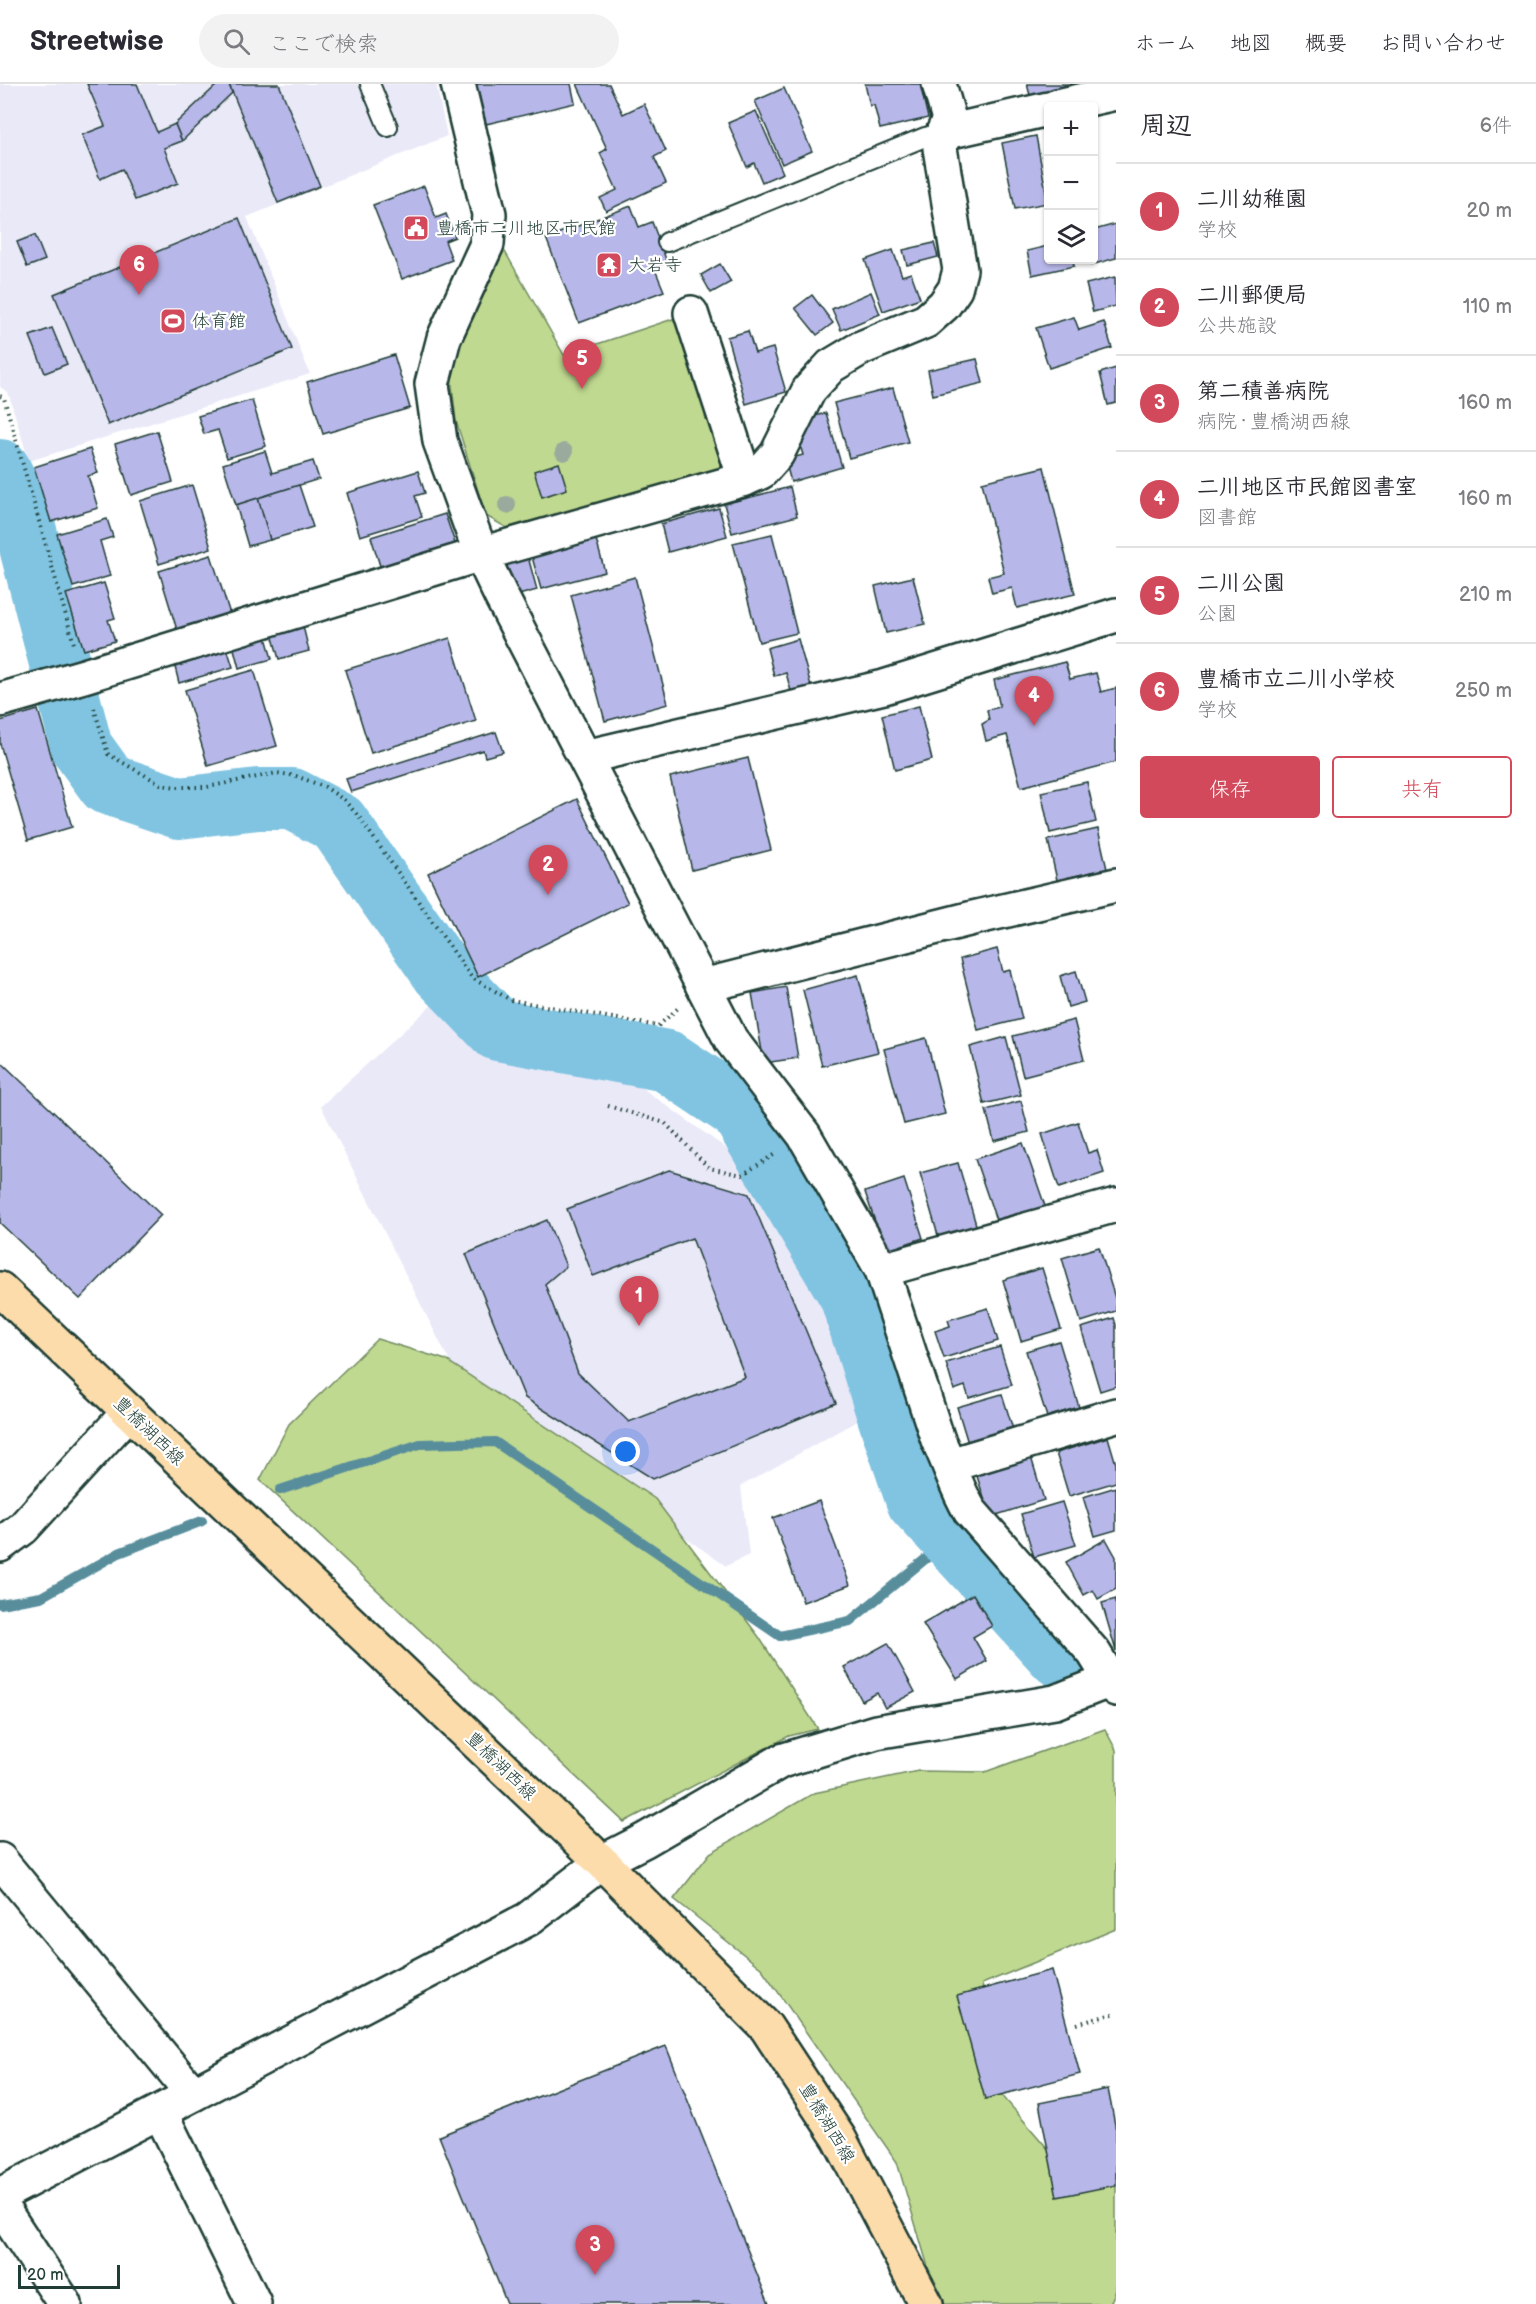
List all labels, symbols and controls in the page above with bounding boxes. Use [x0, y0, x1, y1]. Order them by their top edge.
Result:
search box [199, 14, 619, 68]
text: Streetwise [30, 25, 163, 58]
icon: search [220, 25, 253, 58]
text: ここで検索 [268, 31, 379, 58]
text: ホーム [1135, 31, 1197, 56]
text: 地図 [1230, 31, 1272, 56]
text: 概要 [1305, 31, 1347, 56]
text: お問い合わせ [1380, 31, 1506, 56]
map controls [1044, 102, 1098, 264]
button: + [1044, 102, 1098, 156]
text: 周辺 [1140, 111, 1192, 142]
text: 6件 [1480, 114, 1512, 138]
button: − [1044, 156, 1098, 210]
text: 二川幼稚園 [1197, 186, 1307, 213]
text: 1 [1155, 199, 1164, 223]
text: 20 m [1467, 199, 1512, 223]
button: layers [1044, 210, 1098, 264]
public building icon: 豊橋市二川地区市民館 [401, 213, 431, 243]
place label: 豊橋市二川地区市民館 [436, 218, 616, 239]
text: 学校 [1197, 218, 1237, 242]
pin: 6 [120, 246, 158, 295]
temple icon: 大岩寺 [594, 250, 624, 280]
place label: 大岩寺 [628, 255, 682, 276]
text: 二川郵便局 [1197, 282, 1307, 309]
text: 2 [1154, 295, 1165, 319]
text: 110 m [1463, 295, 1512, 319]
sports icon: 体育館 [158, 306, 188, 336]
place label: 体育館 [192, 311, 246, 332]
text: 公共施設 [1197, 314, 1277, 338]
pin: 5 [562, 340, 602, 389]
text: 第二積善病院 [1197, 378, 1329, 405]
text: 3 [1154, 391, 1165, 415]
text: 160 m [1458, 391, 1512, 415]
text: 病院 · 豊橋湖西線 [1197, 410, 1350, 434]
text: 二川地区市民館図書室 [1197, 474, 1417, 501]
text: 4 [1154, 487, 1165, 511]
text: 160 m [1458, 487, 1512, 511]
text: 図書館 [1197, 506, 1257, 530]
text: 二川公園 [1197, 570, 1285, 597]
text: 5 [1154, 583, 1165, 607]
text: 210 m [1459, 583, 1512, 607]
text: 公園 [1197, 602, 1237, 626]
text: 豊橋市立二川小学校 [1197, 666, 1395, 693]
pin: 4 [1014, 676, 1054, 726]
text: 6 [1153, 679, 1166, 703]
text: 250 m [1455, 679, 1512, 703]
text: 学校 [1197, 698, 1237, 722]
button: 保存 [1140, 756, 1320, 818]
button: 共有 [1332, 756, 1512, 818]
pin: 2 [528, 846, 568, 895]
pin: 1 [620, 1276, 658, 1326]
street label: 豊橋湖西線 [109, 1392, 189, 1470]
your location [611, 1437, 640, 1466]
street label: 豊橋湖西線 [461, 1727, 541, 1805]
street label: 豊橋湖西線 [795, 2079, 859, 2167]
pin: 3 [576, 2226, 614, 2275]
scale bar [18, 2262, 120, 2290]
text: 20 m [27, 2266, 63, 2285]

